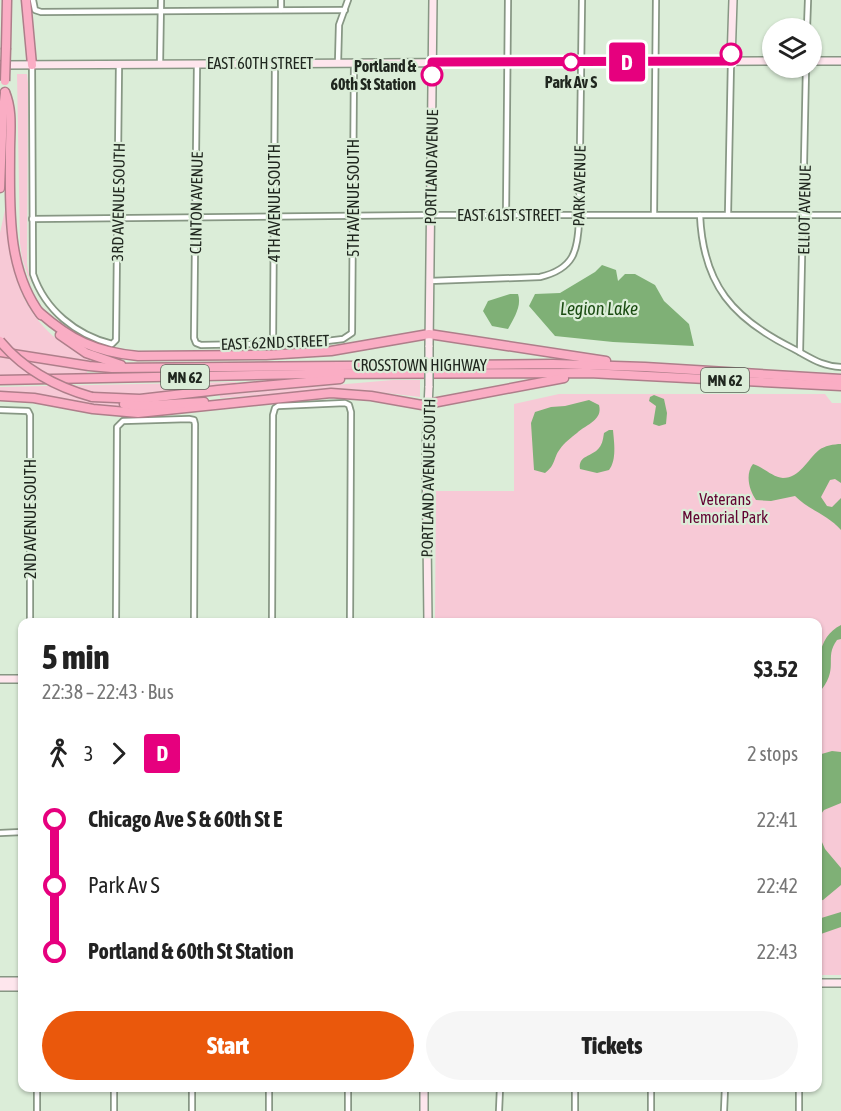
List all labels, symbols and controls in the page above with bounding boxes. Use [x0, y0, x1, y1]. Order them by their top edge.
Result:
map controls [762, 18, 822, 78]
button: layers [762, 18, 822, 78]
line badge: D [608, 42, 646, 82]
unlabelled marker [720, 43, 742, 65]
text: D [621, 50, 633, 74]
marker: Park Av S [562, 53, 580, 71]
street label: EAST 60TH STREET [207, 54, 313, 72]
place label: Portland & 60th St Station [331, 57, 417, 93]
marker: Portland & 60th St Station [421, 64, 443, 86]
place label: Park Av S [545, 73, 597, 91]
street label: PORTLAND AVENUE [421, 109, 441, 225]
street label: 5TH AVENUE SOUTH [344, 139, 362, 257]
street label: 3RD AVENUE SOUTH [108, 143, 128, 261]
street label: 4TH AVENUE SOUTH [265, 144, 283, 262]
street label: PARK AVENUE [569, 145, 589, 227]
street label: CLINTON AVENUE [186, 151, 206, 254]
street label: ELLIOT AVENUE [794, 165, 814, 255]
street label: EAST 61ST STREET [457, 206, 561, 224]
water label: Legion Lake [560, 298, 638, 319]
street label: EAST 62ND STREET [220, 331, 330, 353]
street label: CROSSTOWN HIGHWAY [353, 356, 488, 374]
road number: MN 62 [161, 365, 209, 389]
road number: MN 62 [701, 368, 749, 392]
street label: PORTLAND AVENUE SOUTH [418, 398, 438, 558]
street label: 2ND AVENUE SOUTH [21, 459, 39, 579]
park label: Veterans Memorial Park [682, 490, 768, 526]
text: 5 min [42, 638, 109, 676]
text: $3.52 [754, 656, 798, 682]
text: 22:38 – 22:43 · Bus [42, 680, 174, 703]
icon: walk [42, 737, 75, 770]
icon: forward [102, 737, 135, 770]
text: D [156, 741, 168, 765]
text: 3 [84, 742, 93, 765]
text: 2 stops [747, 742, 798, 765]
text: Chicago Ave S & 60th St E [88, 806, 282, 832]
text: 22:41 [757, 808, 798, 831]
text: Park Av S [88, 872, 160, 898]
text: 22:42 [757, 874, 798, 897]
text: Portland & 60th St Station [88, 938, 294, 964]
text: 22:43 [757, 940, 798, 963]
button: Start [42, 1011, 414, 1080]
button: Tickets [426, 1011, 798, 1080]

